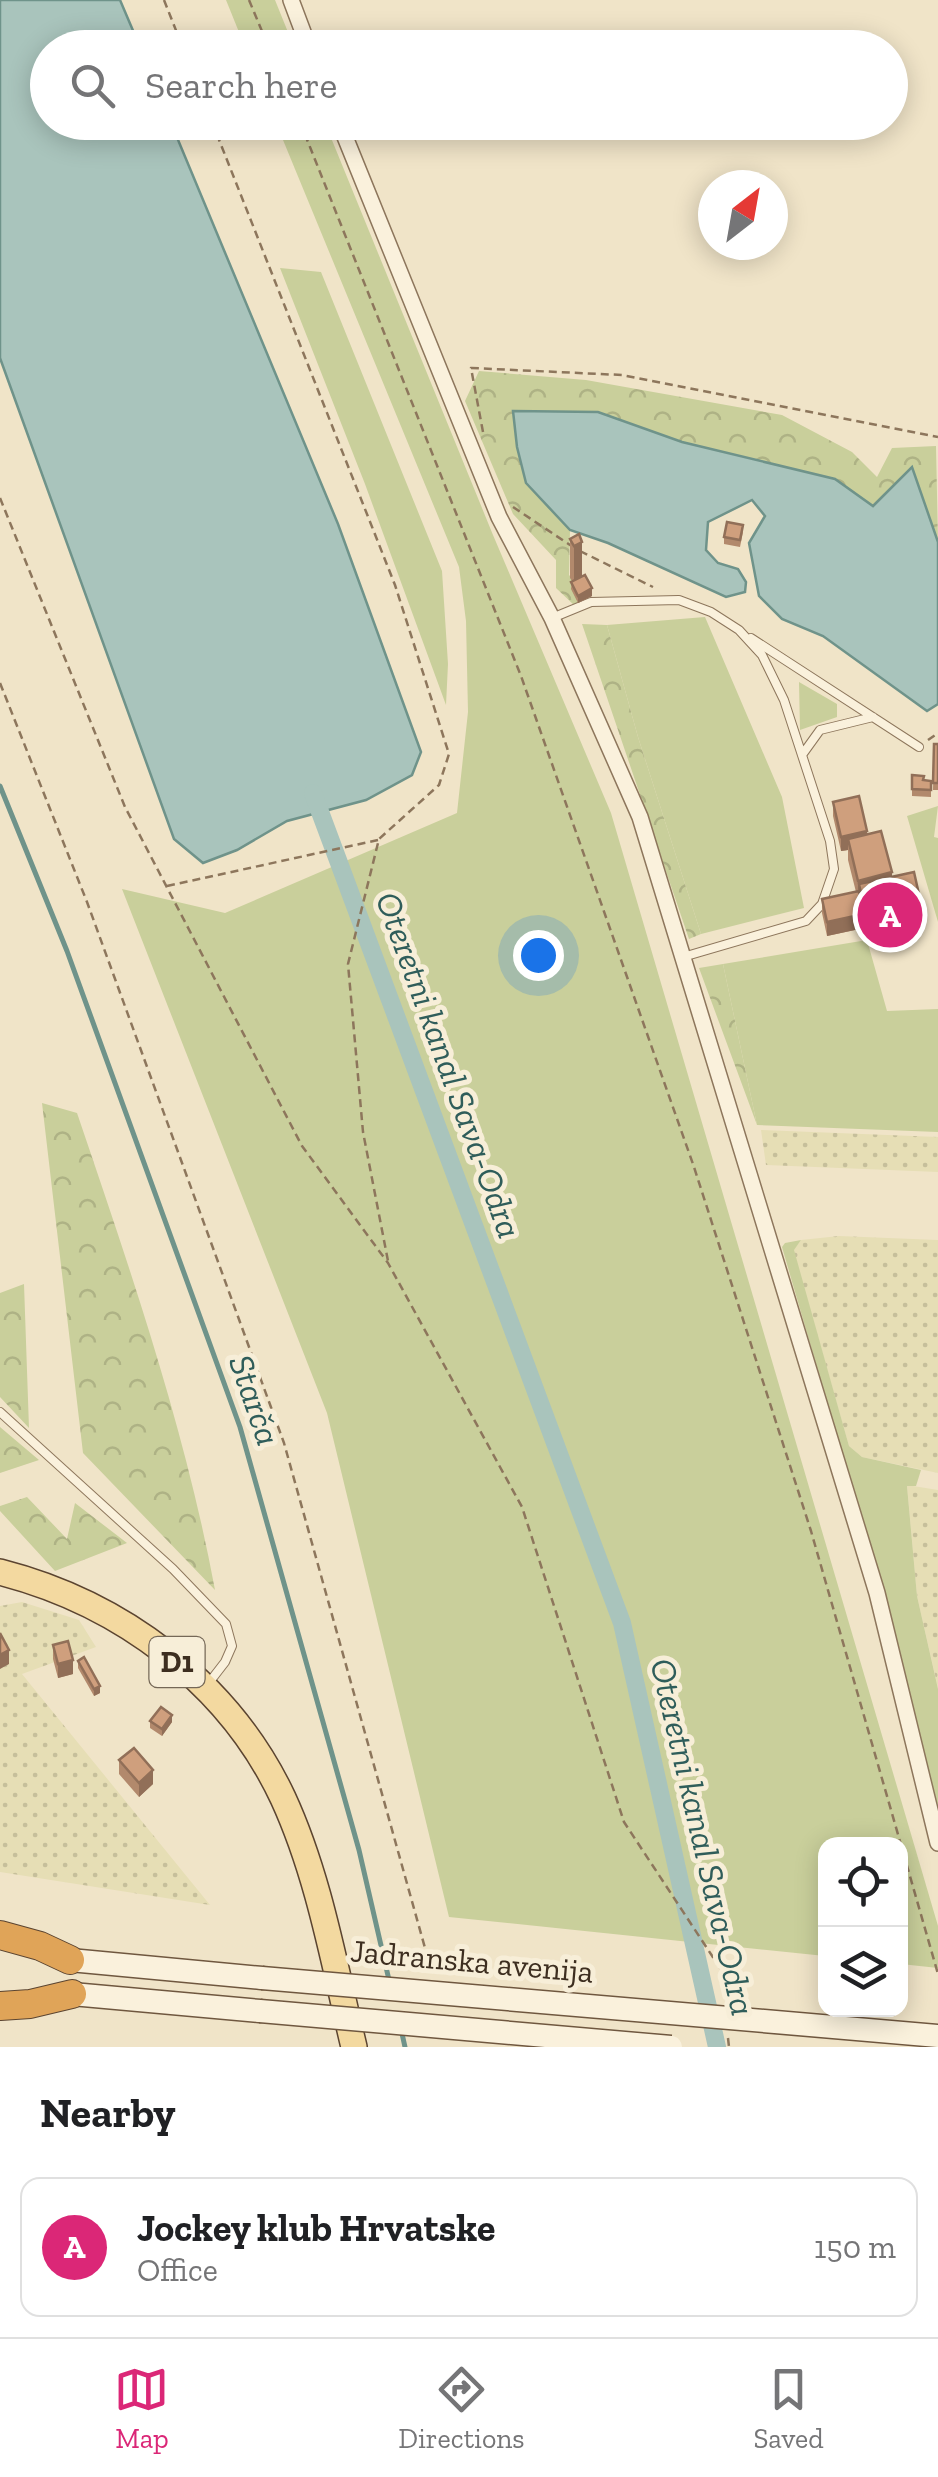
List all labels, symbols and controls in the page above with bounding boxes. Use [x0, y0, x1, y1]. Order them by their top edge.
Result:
search box [30, 30, 908, 140]
icon: search [65, 58, 120, 113]
text: Search here [145, 62, 337, 108]
north arrow [698, 170, 788, 260]
pin: A [858, 878, 922, 952]
water label: Oteretni kanal Sava-Odra [367, 886, 531, 1244]
your location [513, 930, 564, 981]
water label: Starča [220, 1349, 290, 1451]
road number: D1 [150, 1637, 204, 1687]
water label: Oteretni kanal Sava-Odra [641, 1654, 765, 2020]
map controls [818, 1837, 908, 2017]
button: locate [818, 1837, 908, 1927]
button: layers [818, 1927, 908, 2017]
street label: Jadranska avenija [349, 1931, 595, 1991]
text: Nearby [40, 2087, 176, 2138]
text: Jockey klub Hrvatske [137, 2205, 495, 2251]
text: A [64, 2228, 85, 2266]
text: 150 m [814, 2228, 896, 2266]
text: Office [137, 2251, 218, 2289]
tab: Map [114, 2362, 169, 2455]
tab: Directions [398, 2362, 525, 2455]
tab: Saved [753, 2362, 824, 2455]

